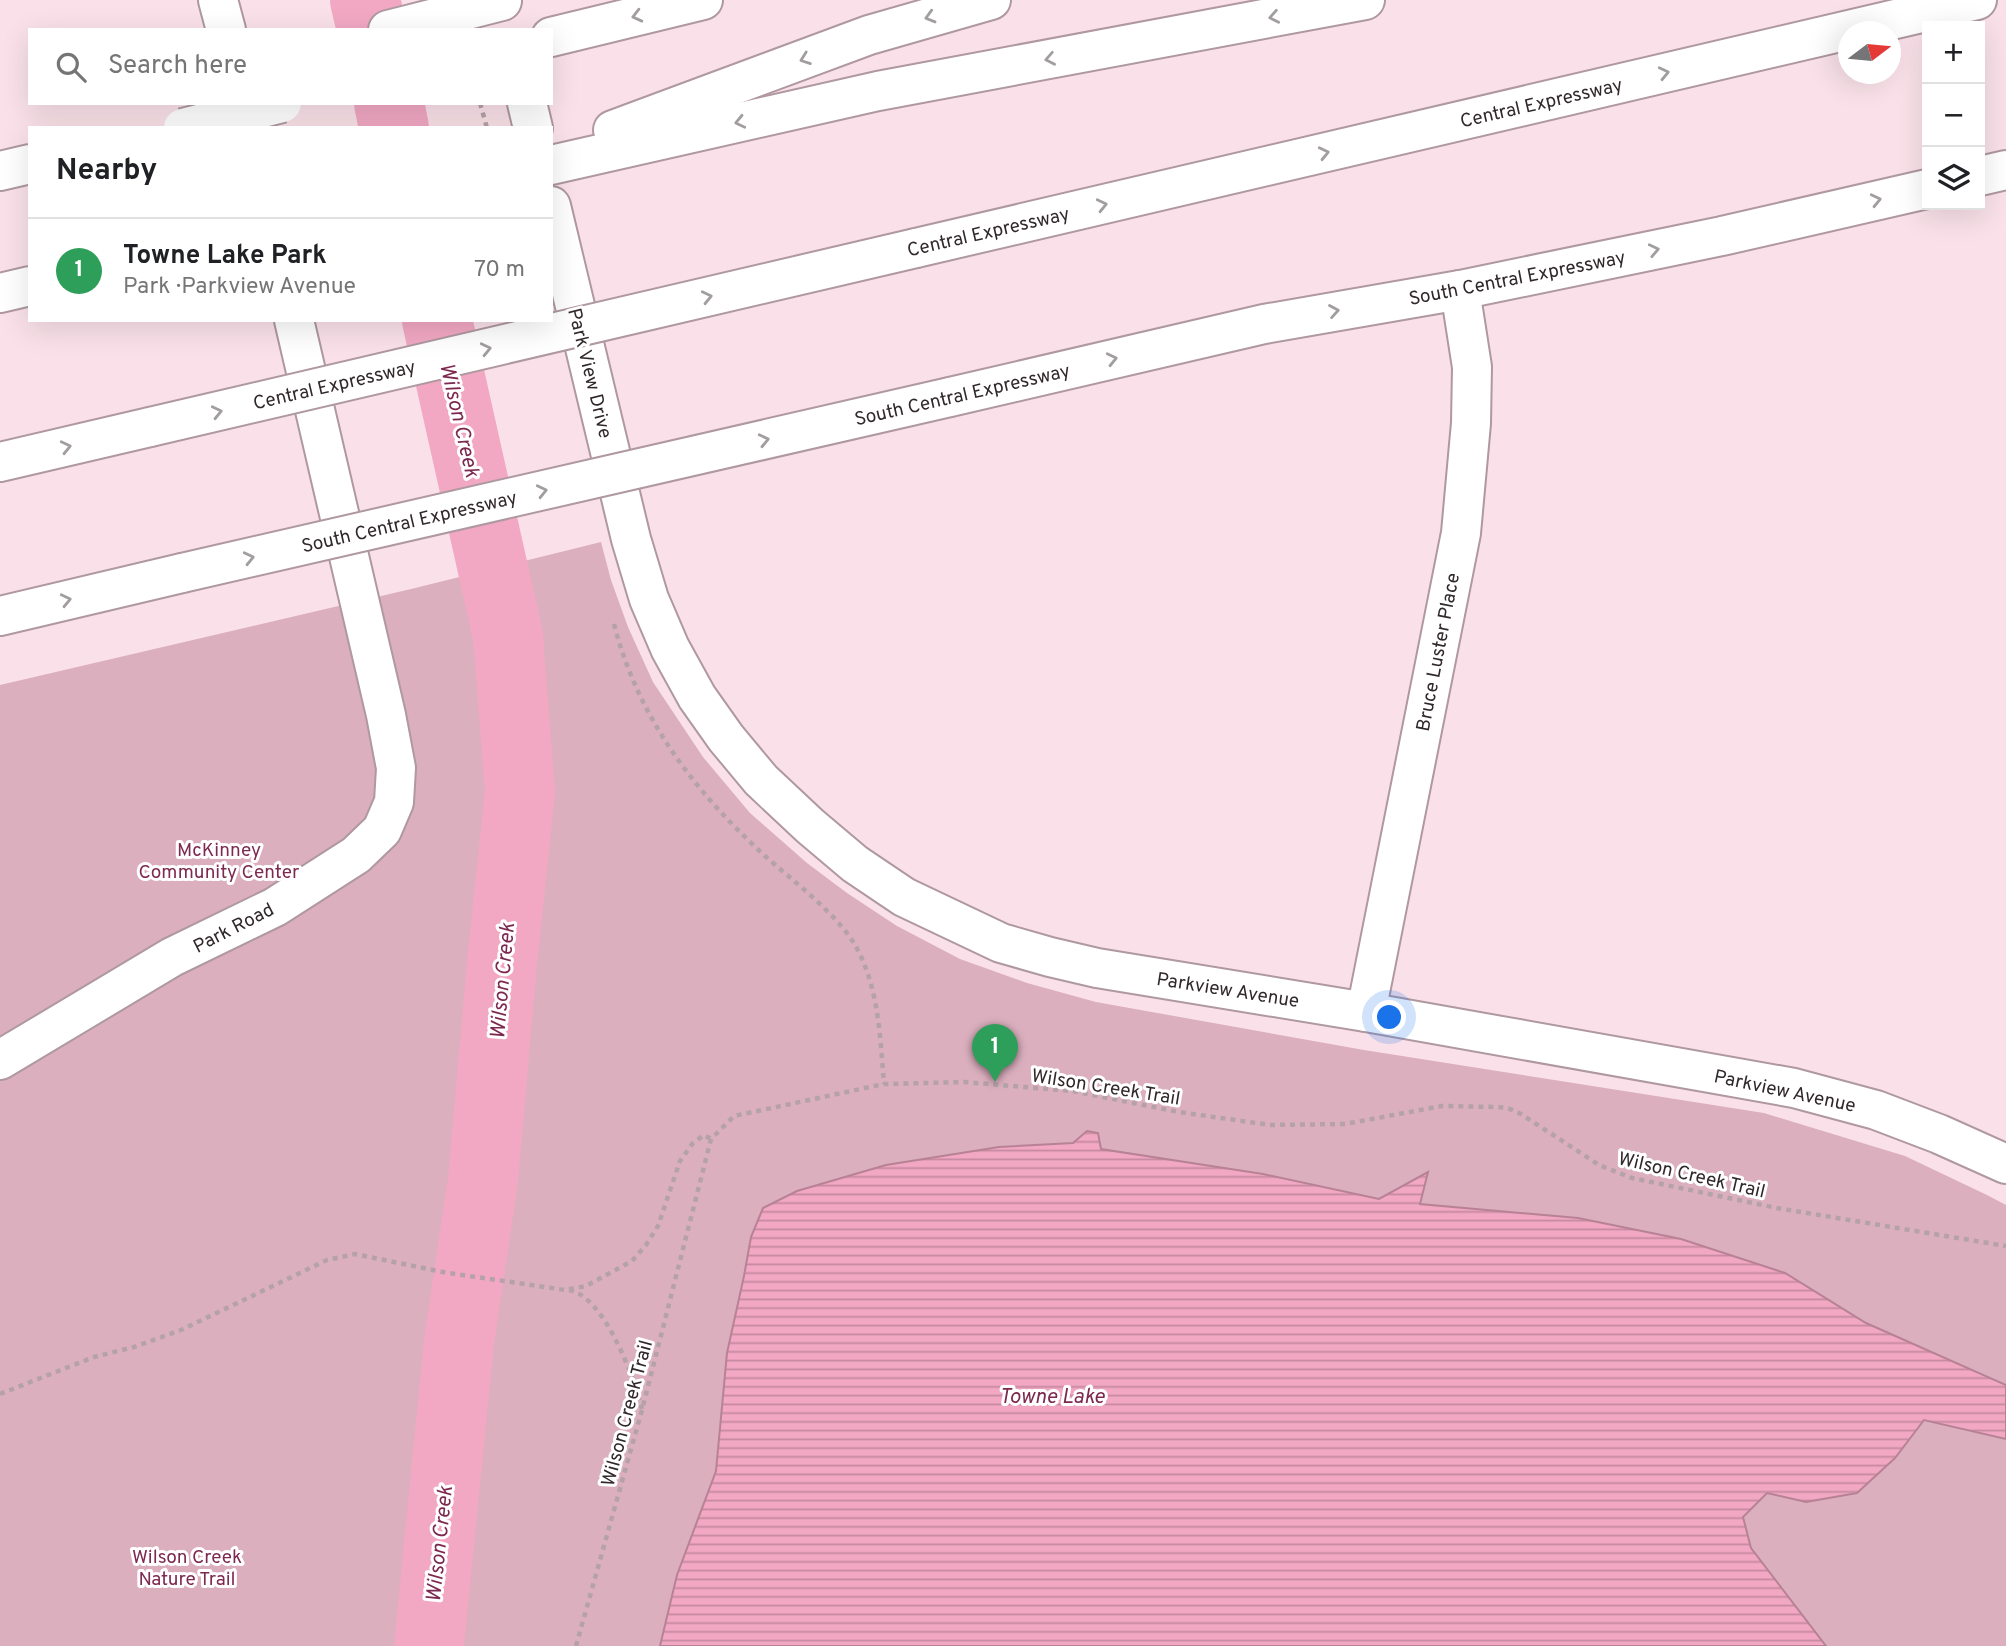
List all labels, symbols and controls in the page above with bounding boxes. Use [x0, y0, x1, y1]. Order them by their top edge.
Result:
one-way arrow [631, 8, 643, 22]
one-way arrow [924, 9, 936, 24]
one-way arrow [1268, 9, 1280, 24]
north arrow [1838, 21, 1901, 84]
map controls [1922, 21, 1985, 210]
button: + [1922, 21, 1985, 84]
search box [28, 28, 553, 105]
icon: search [52, 48, 90, 86]
text: Search here [108, 50, 247, 83]
one-way arrow [799, 50, 811, 64]
one-way arrow [1044, 51, 1056, 66]
one-way arrow [1658, 67, 1670, 81]
street label: Central Expressway [1458, 74, 1625, 134]
button: − [1922, 84, 1985, 147]
one-way arrow [734, 114, 746, 129]
one-way arrow [1318, 147, 1330, 161]
button: layers [1922, 147, 1985, 210]
text: Nearby [56, 153, 157, 190]
one-way arrow [1870, 194, 1882, 209]
one-way arrow [1096, 198, 1108, 213]
street label: Central Expressway [905, 203, 1072, 263]
text: Towne Lake Park [123, 240, 327, 273]
one-way arrow [1648, 244, 1660, 259]
street label: South Central Expressway [1407, 246, 1628, 312]
text: 1 [74, 256, 84, 285]
text: 70 m [474, 256, 525, 285]
text: Park · Parkview Avenue [123, 273, 356, 302]
one-way arrow [701, 291, 713, 305]
one-way arrow [1328, 305, 1340, 320]
street label: Park View Drive [561, 306, 617, 441]
one-way arrow [480, 342, 492, 357]
one-way arrow [1106, 353, 1118, 367]
street label: Central Expressway [251, 356, 418, 416]
street label: South Central Expressway [852, 359, 1072, 432]
water label: Wilson Creek [432, 361, 485, 481]
one-way arrow [211, 405, 223, 420]
one-way arrow [758, 433, 770, 448]
one-way arrow [60, 441, 72, 455]
one-way arrow [536, 484, 548, 499]
street label: South Central Expressway [299, 486, 519, 559]
one-way arrow [243, 551, 255, 566]
street label: Bruce Luster Place [1412, 571, 1466, 734]
one-way arrow [60, 594, 72, 608]
park label: McKinney Community Center [138, 839, 300, 885]
street label: Park Road [189, 898, 278, 959]
water label: Wilson Creek [485, 921, 522, 1040]
street label: Parkview Avenue [1155, 968, 1301, 1014]
your location [1372, 1000, 1406, 1034]
pin: 1 [972, 1024, 1018, 1082]
street label: Wilson Creek Trail [1030, 1064, 1182, 1112]
street label: Parkview Avenue [1712, 1065, 1858, 1119]
street label: Wilson Creek Trail [1616, 1147, 1767, 1205]
street label: Wilson Creek Trail [597, 1338, 659, 1489]
water label: Towne Lake [999, 1384, 1106, 1411]
water label: Wilson Creek [421, 1484, 460, 1604]
park label: Wilson Creek Nature Trail [132, 1546, 242, 1592]

